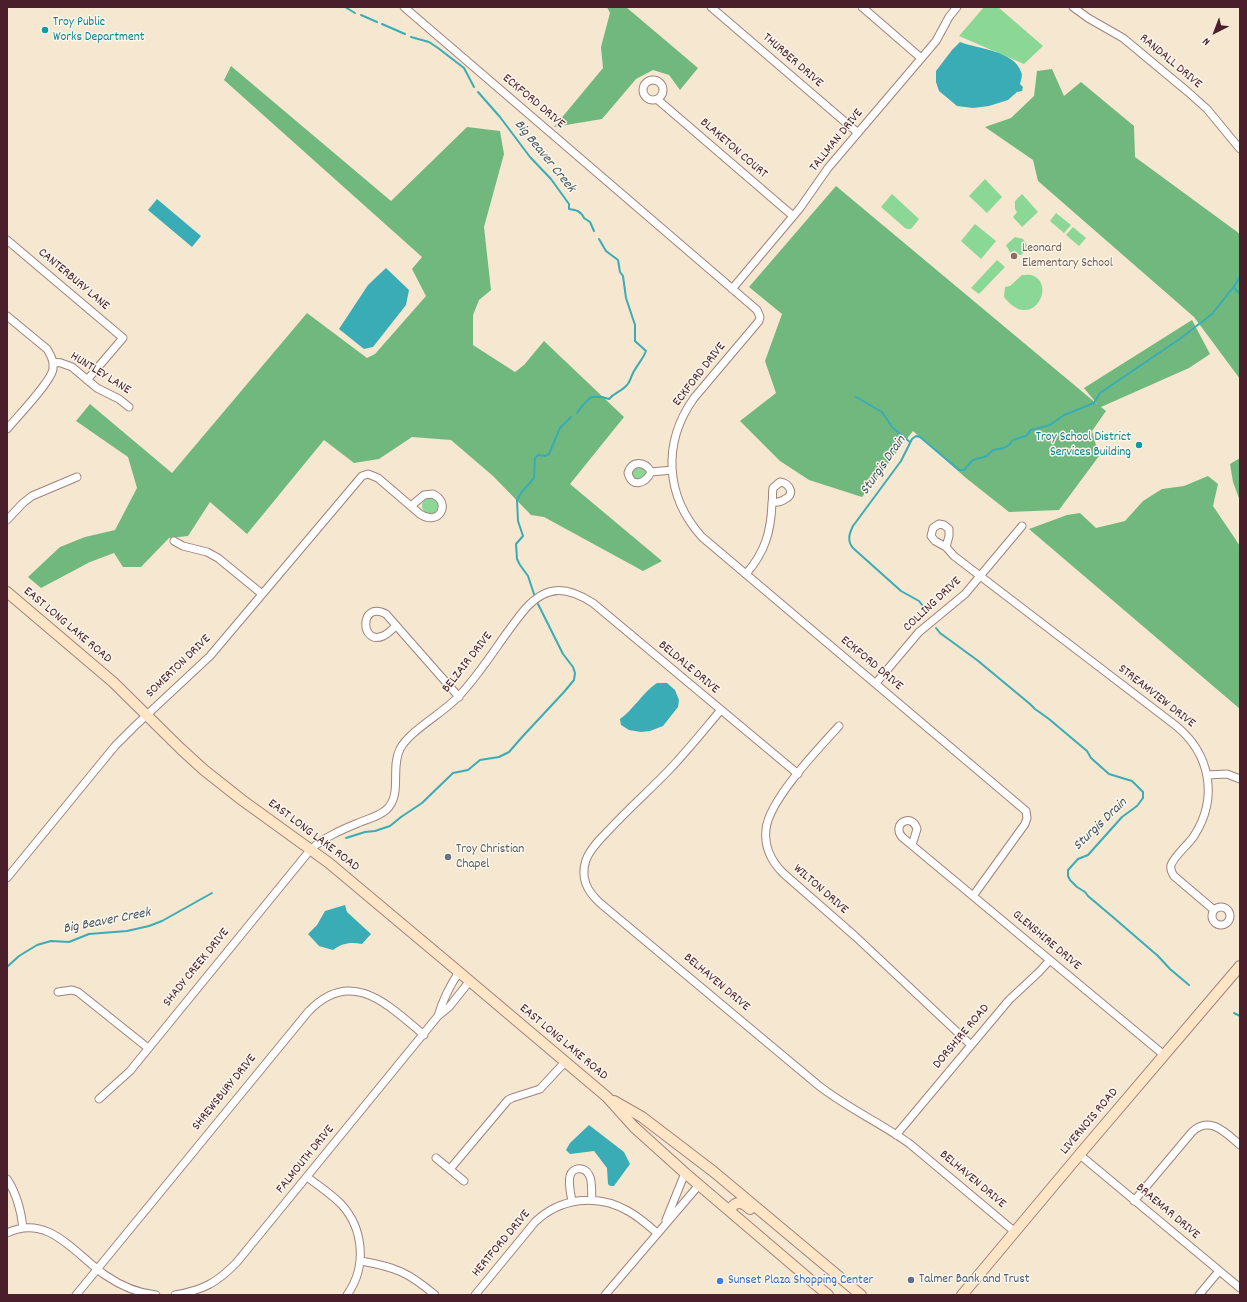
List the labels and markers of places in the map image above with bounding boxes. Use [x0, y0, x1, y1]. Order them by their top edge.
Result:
place label: Troy Public Works Department [53, 15, 144, 46]
marker: Troy Public Works Department [40, 25, 50, 35]
place label: Leonard Elementary School [1022, 241, 1113, 272]
marker: Leonard Elementary School [1009, 251, 1019, 261]
place label: Troy School District Services Building [1036, 430, 1131, 461]
marker: Troy School District Services Building [1134, 440, 1144, 450]
place label: Troy Christian Chapel [456, 842, 524, 873]
marker: Troy Christian Chapel [443, 852, 453, 862]
place label: Talmer Bank and Trust [919, 1272, 1029, 1288]
place label: Sunset Plaza Shopping Center [728, 1273, 873, 1289]
marker: Talmer Bank and Trust [906, 1275, 916, 1285]
marker: Sunset Plaza Shopping Center [715, 1276, 725, 1286]

